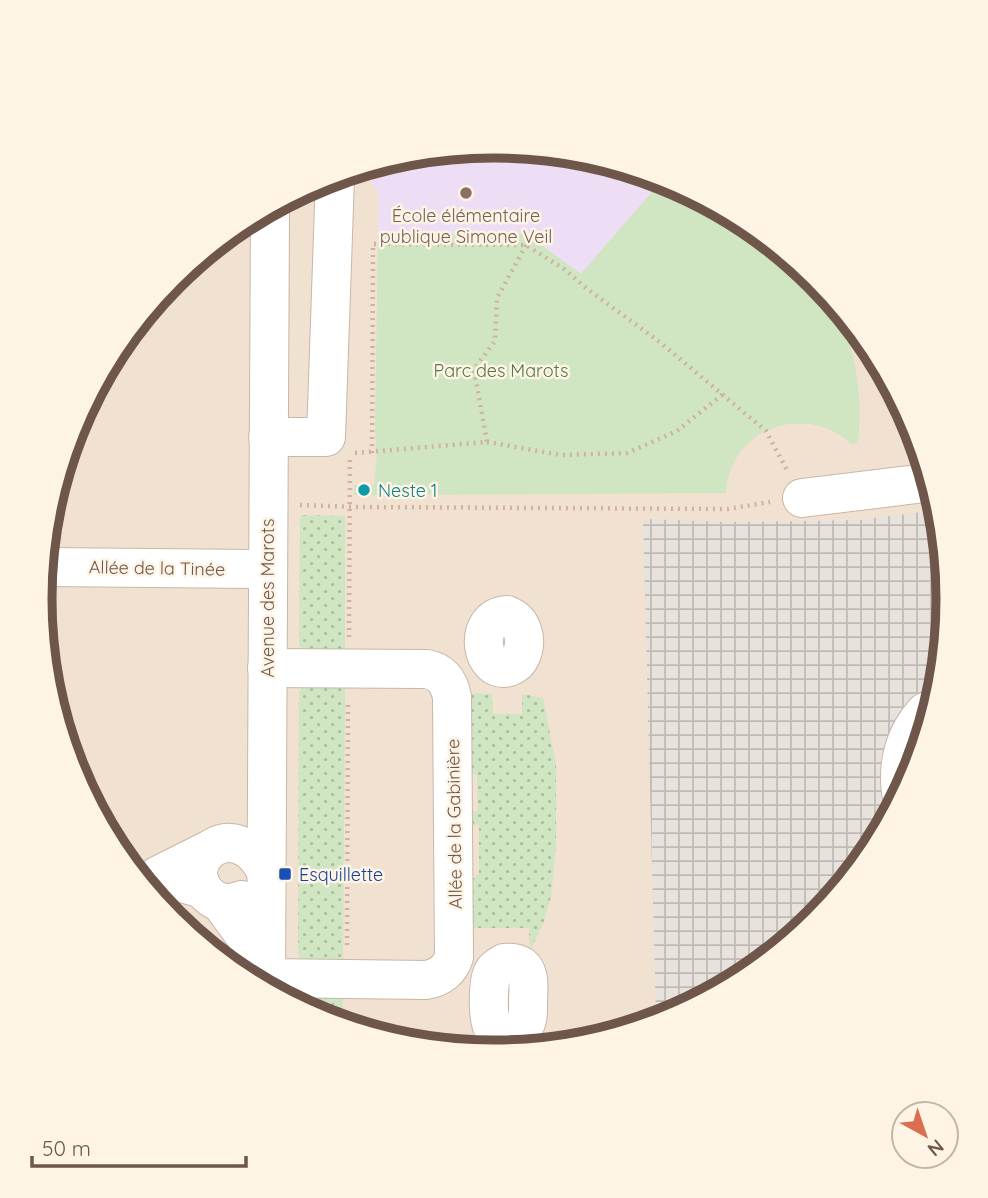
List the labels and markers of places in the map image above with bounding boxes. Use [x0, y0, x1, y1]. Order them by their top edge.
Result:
marker: École élémentaire publique Simone Veil [458, 185, 474, 201]
place label: École élémentaire publique Simone Veil [380, 204, 552, 248]
place label: Neste 1 [378, 479, 437, 502]
marker: Neste 1 [356, 482, 372, 498]
place label: Esquillette [299, 863, 383, 886]
marker: Esquillette [277, 866, 293, 882]

